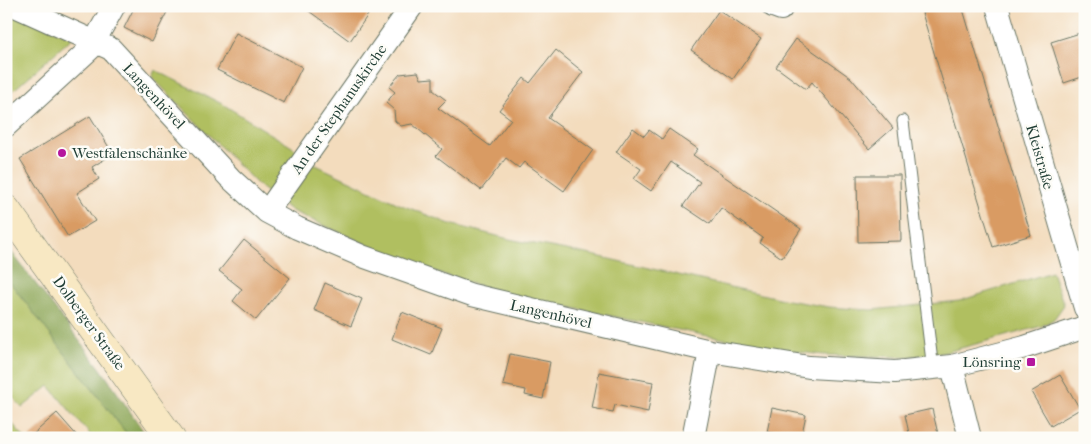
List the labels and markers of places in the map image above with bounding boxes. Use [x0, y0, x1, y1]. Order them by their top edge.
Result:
place label: Westfalenschänke [71, 144, 188, 162]
marker: Westfalenschänke [56, 147, 68, 159]
place label: Lönsring [963, 353, 1022, 371]
marker: Lönsring [1025, 356, 1037, 368]

